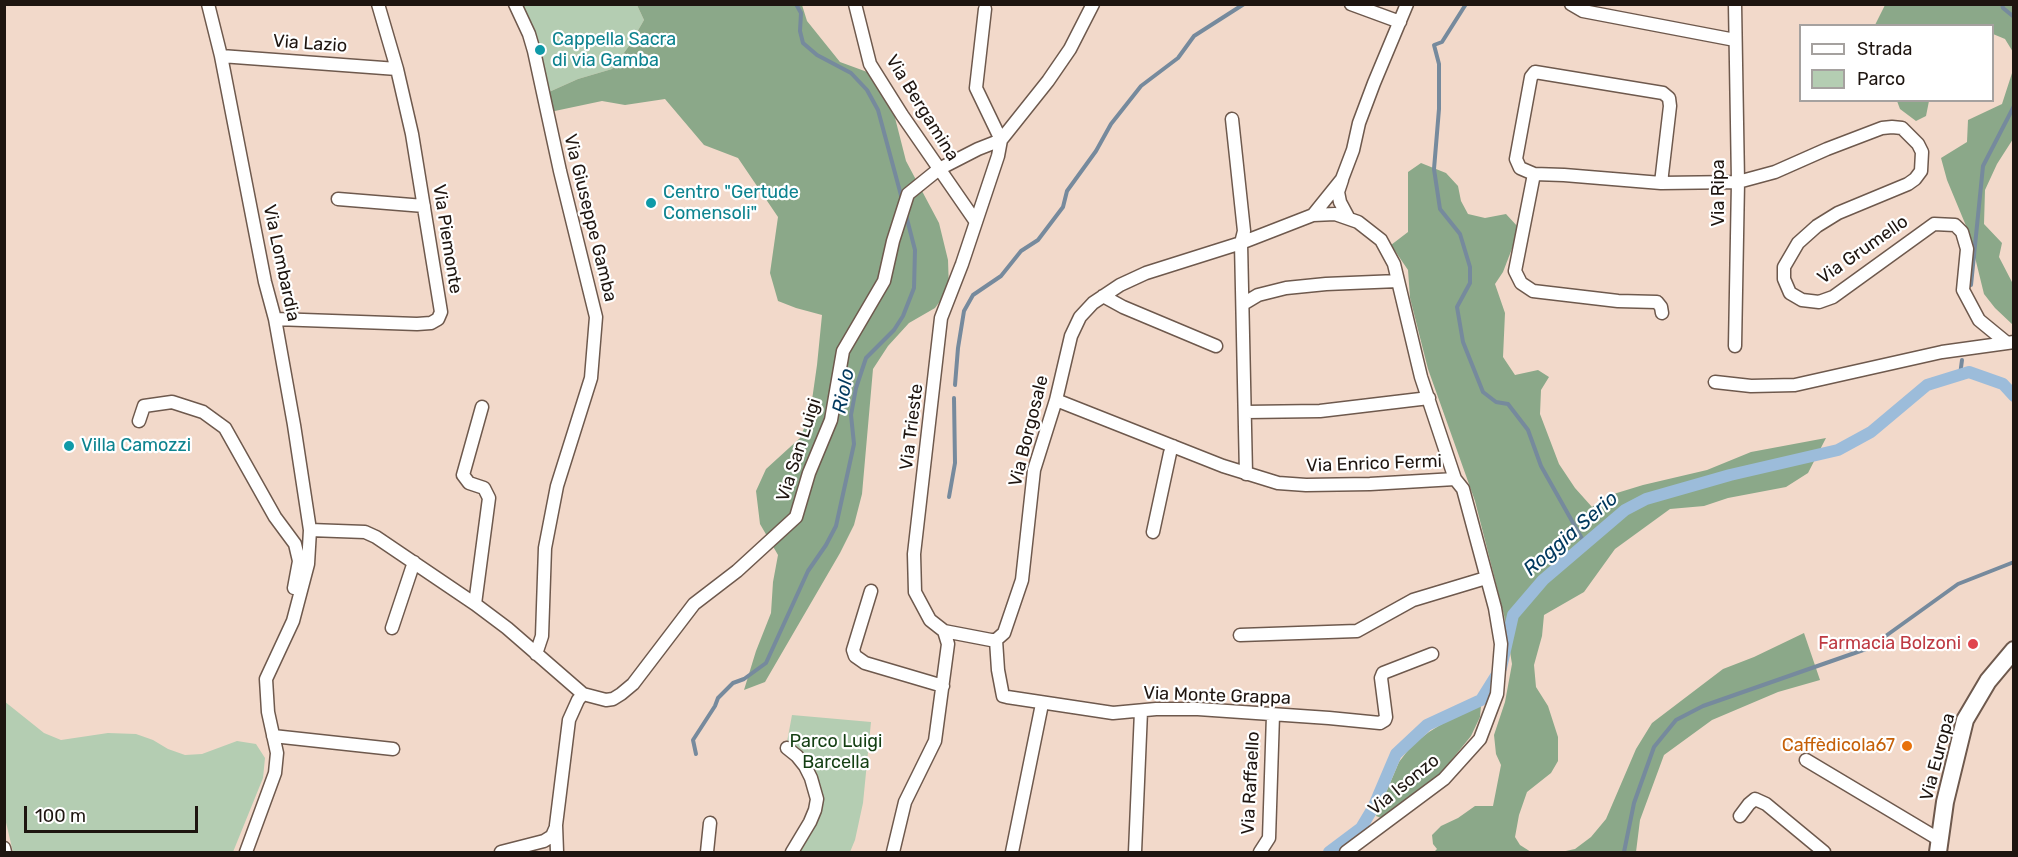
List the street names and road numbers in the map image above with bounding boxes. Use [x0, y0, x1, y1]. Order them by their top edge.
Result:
street label: Via Lazio [272, 31, 348, 57]
street label: Via Bergamina [881, 51, 963, 165]
street label: Via Giuseppe Gamba [559, 132, 621, 304]
street label: Via Ripa [1708, 159, 1730, 227]
street label: Via Piemonte [428, 183, 466, 295]
street label: Via Lombardia [258, 203, 304, 323]
street label: Via Grumello [1814, 211, 1912, 289]
street label: Via Borgosale [1005, 373, 1053, 489]
street label: Via Trieste [896, 383, 928, 471]
street label: Via San Luigi [772, 396, 826, 504]
street label: Via Enrico Fermi [1306, 451, 1442, 477]
street label: Via Monte Grappa [1143, 683, 1291, 709]
street label: Via Europa [1916, 711, 1960, 803]
street label: Via Raffaello [1238, 731, 1264, 835]
street label: Via Isonzo [1364, 750, 1444, 820]

